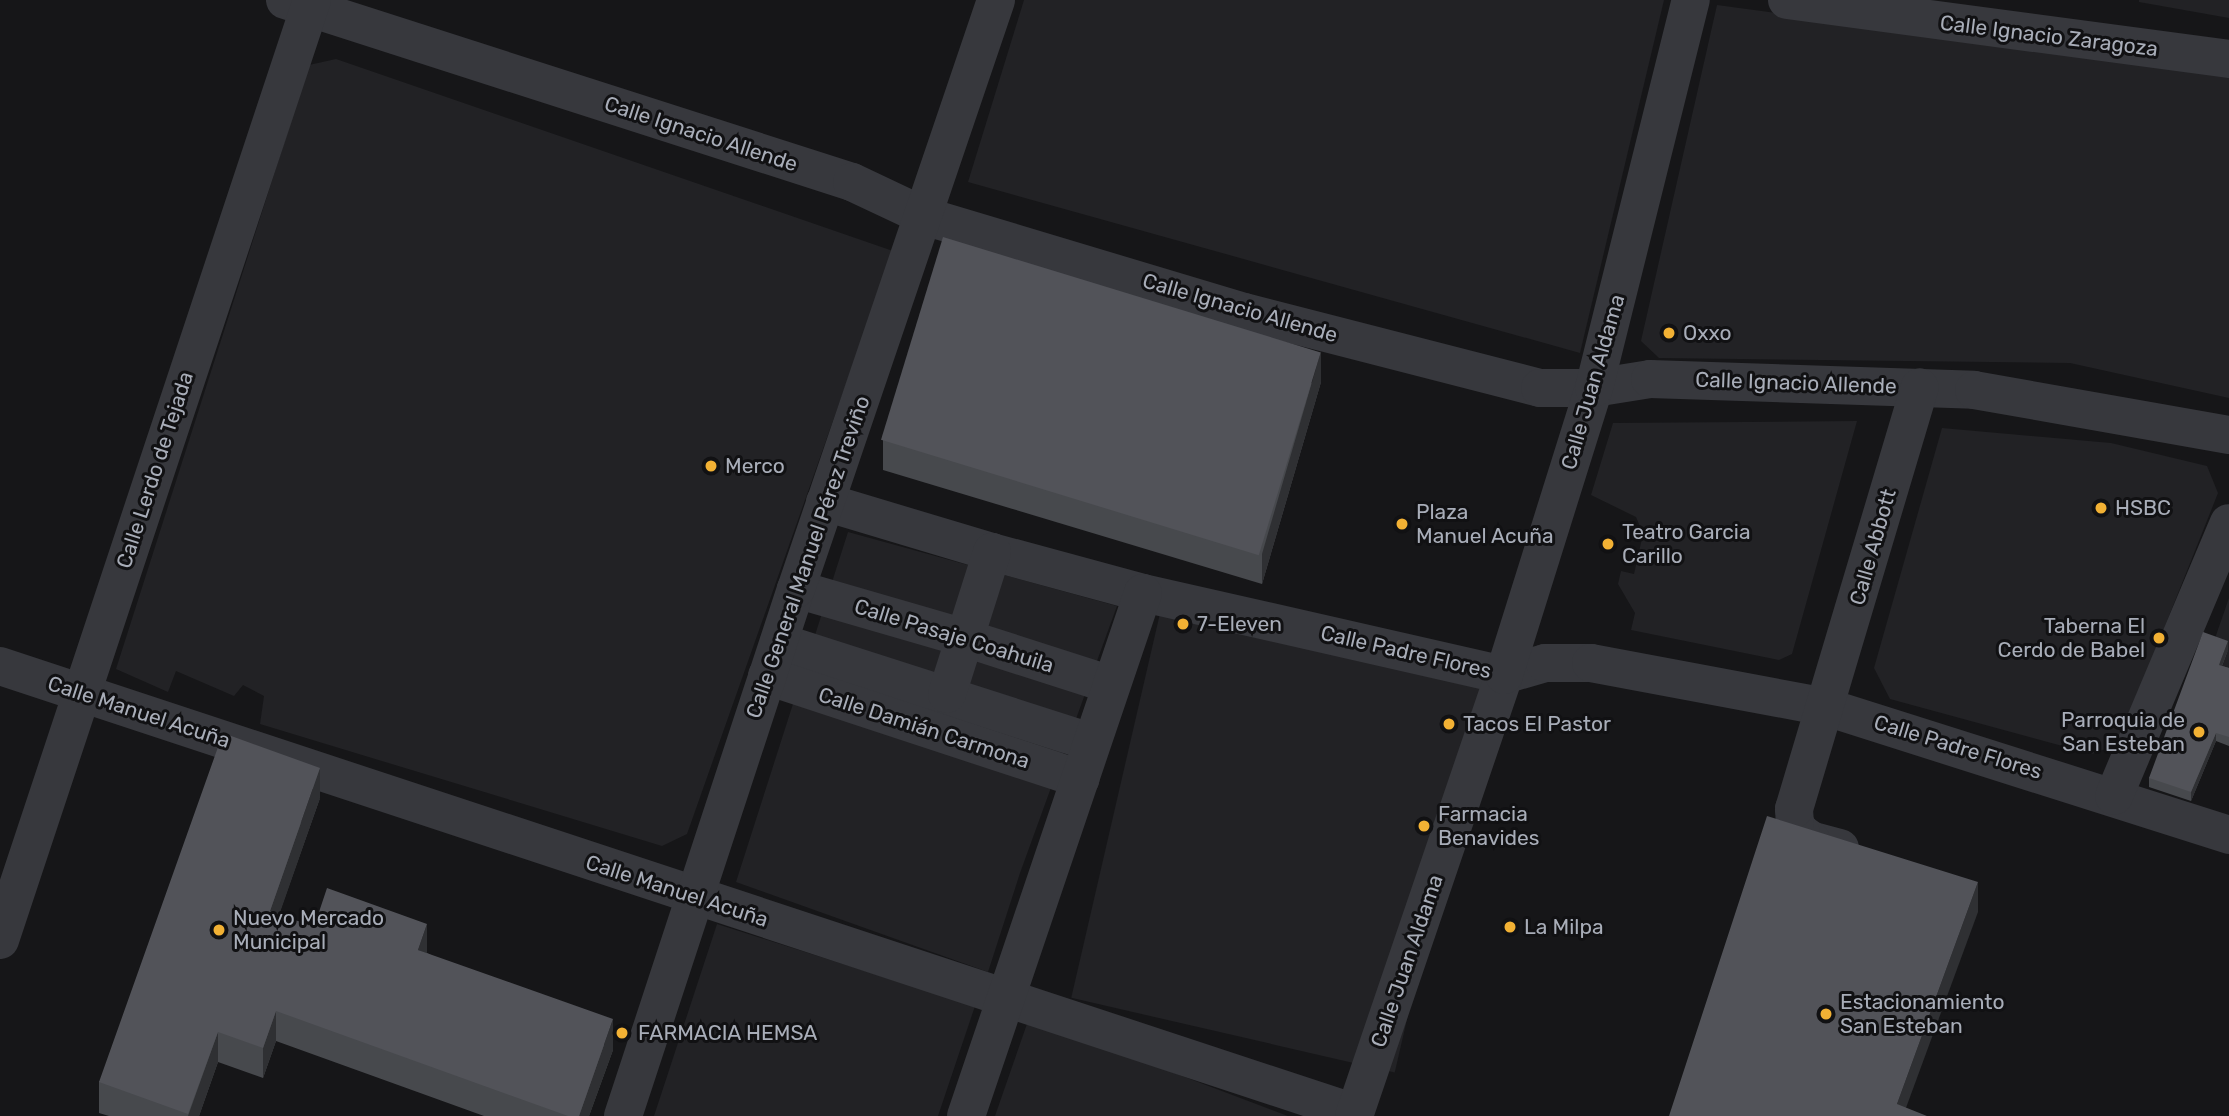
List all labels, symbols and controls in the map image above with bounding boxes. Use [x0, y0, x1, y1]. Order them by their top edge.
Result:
street label: Calle Ignacio Zaragoza [1939, 10, 2159, 62]
street label: Calle Ignacio Allende [601, 91, 801, 177]
street label: Calle Ignacio Allende [1139, 268, 1341, 348]
street label: Calle Juan Aldama [1556, 291, 1630, 473]
place label: Oxxo [1683, 320, 1732, 346]
marker: Oxxo [1661, 325, 1677, 341]
street label: Calle Ignacio Allende [1695, 367, 1897, 399]
street label: Calle Lerdo de Tejada [111, 368, 199, 572]
street label: Calle General Manuel Pérez Treviño [741, 392, 875, 722]
place label: Merco [725, 453, 785, 479]
marker: Merco [703, 458, 719, 474]
street label: Calle Abbott [1844, 486, 1902, 608]
place label: HSBC [2115, 495, 2171, 521]
place label: Plaza Manuel Acuña [1416, 499, 1554, 549]
marker: HSBC [2093, 500, 2109, 516]
marker: Plaza Manuel Acuña [1394, 516, 1410, 532]
place label: Teatro Garcia Carillo [1622, 519, 1751, 569]
marker: Teatro Garcia Carillo [1600, 536, 1616, 552]
street label: Calle Pasaje Coahuila [851, 594, 1057, 678]
place label: 7-Eleven [1197, 611, 1282, 637]
place label: Taberna El Cerdo de Babel [1997, 613, 2145, 663]
marker: 7-Eleven [1175, 616, 1191, 632]
street label: Calle Padre Flores [1318, 620, 1494, 684]
marker: Taberna El Cerdo de Babel [2151, 630, 2167, 646]
street label: Calle Manuel Acuña [44, 671, 234, 753]
street label: Calle Damián Carmona [815, 682, 1033, 774]
place label: Parroquia de San Esteban [2061, 707, 2185, 757]
street label: Calle Padre Flores [1871, 709, 2045, 785]
place label: Tacos El Pastor [1463, 711, 1611, 737]
marker: Tacos El Pastor [1441, 716, 1457, 732]
marker: Parroquia de San Esteban [2191, 724, 2207, 740]
place label: Farmacia Benavides [1438, 801, 1540, 851]
marker: Farmacia Benavides [1416, 818, 1432, 834]
street label: Calle Manuel Acuña [582, 850, 772, 932]
street label: Calle Juan Aldama [1366, 871, 1448, 1051]
place label: Nuevo Mercado Municipal [233, 905, 384, 955]
place label: La Milpa [1524, 914, 1604, 940]
marker: La Milpa [1502, 919, 1518, 935]
marker: Nuevo Mercado Municipal [211, 922, 227, 938]
place label: Estacionamiento San Esteban [1840, 989, 2005, 1039]
marker: Estacionamiento San Esteban [1818, 1006, 1834, 1022]
place label: FARMACIA HEMSA [638, 1020, 818, 1046]
marker: FARMACIA HEMSA [612, 1023, 632, 1043]

